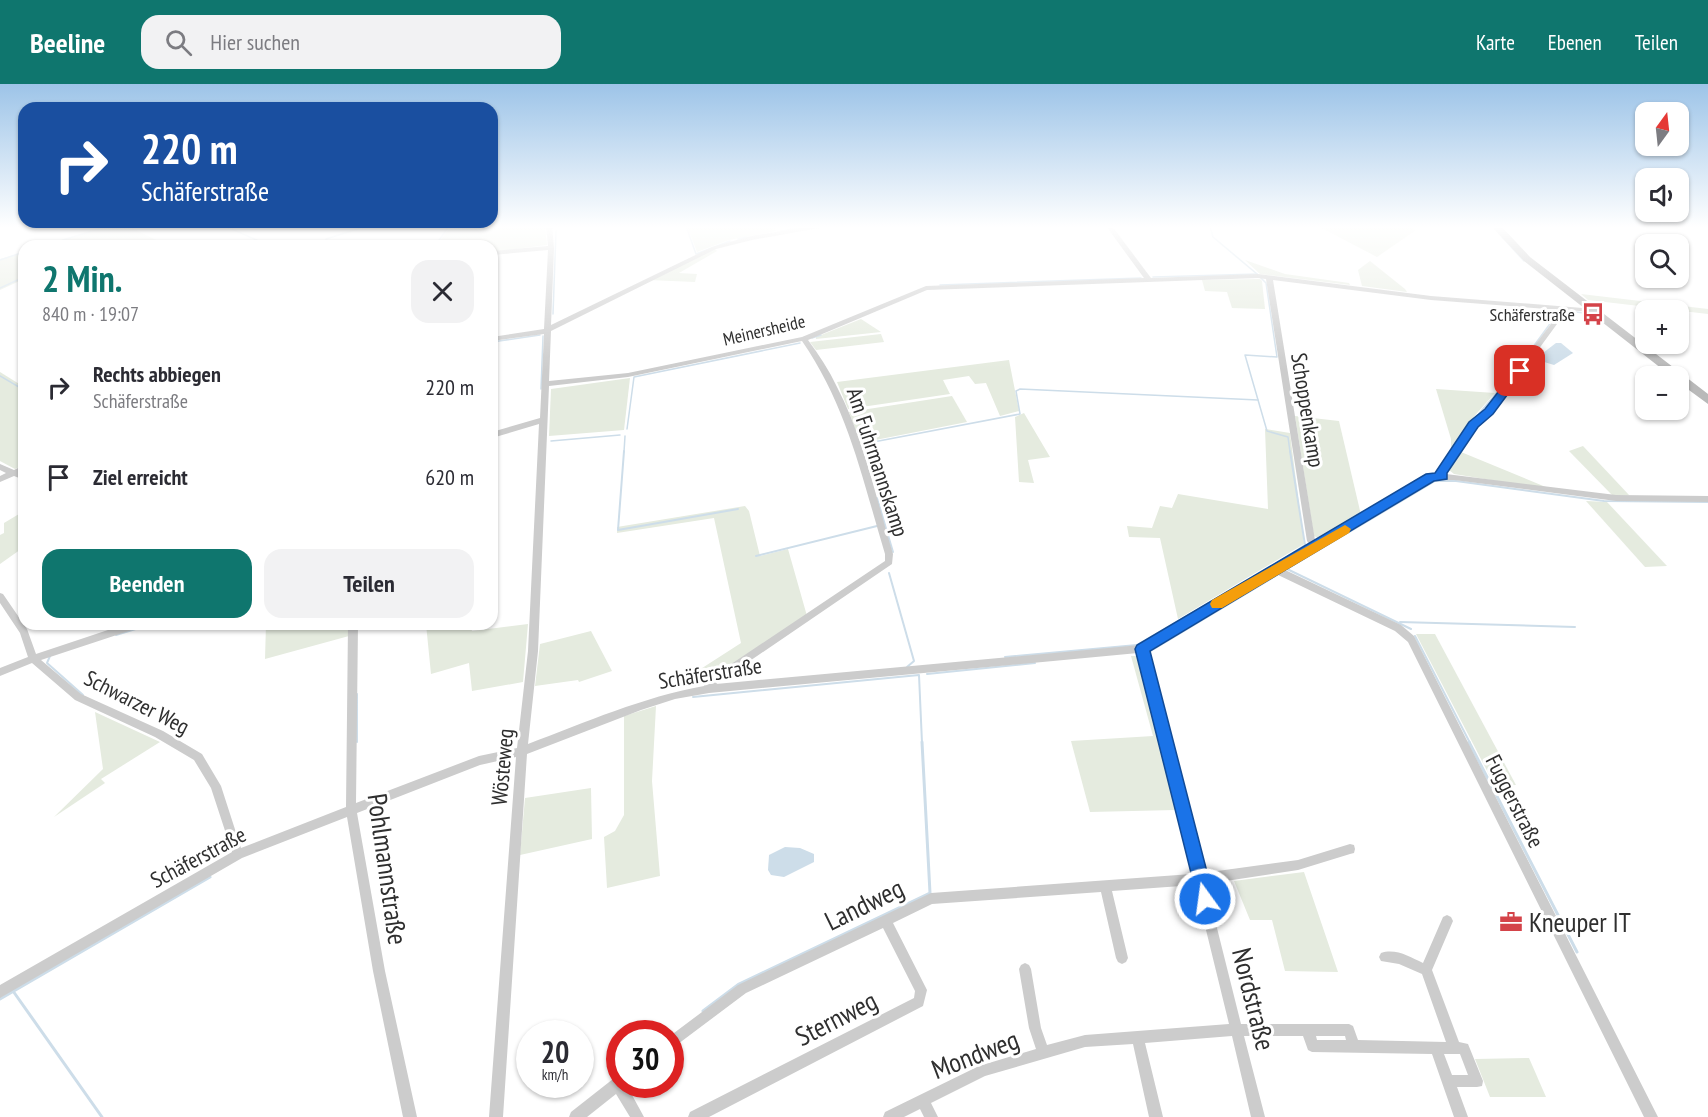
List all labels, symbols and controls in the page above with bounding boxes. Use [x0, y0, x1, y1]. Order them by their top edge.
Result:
search box [141, 15, 561, 69]
text: Beeline [30, 24, 105, 61]
icon: search [162, 26, 195, 59]
text: Hier suchen [210, 28, 300, 56]
text: Karte [1476, 29, 1515, 56]
text: Ebenen [1548, 29, 1602, 56]
text: Teilen [1635, 29, 1678, 56]
north arrow [1635, 102, 1689, 156]
map controls [1635, 102, 1689, 420]
text: 220 m [141, 121, 238, 176]
icon: right [42, 126, 120, 204]
button: sound [1635, 168, 1689, 222]
text: Schäferstraße [141, 174, 269, 208]
button: search [1635, 234, 1689, 288]
text: 2 Min. [42, 255, 122, 302]
button: close [411, 260, 474, 323]
button: + [1635, 300, 1689, 354]
text: 840 m · 19:07 [42, 301, 139, 327]
bus stop icon: Schäferstraße [1580, 301, 1606, 327]
place label: Schäferstraße [1490, 303, 1575, 326]
street label: Meinersheide [721, 309, 807, 351]
pin [1494, 345, 1545, 396]
street label: Schoppenkamp [1285, 351, 1331, 469]
icon: arrive [1503, 354, 1536, 387]
text: Rechts abbiegen [93, 360, 221, 388]
button: − [1635, 366, 1689, 420]
icon: right [42, 371, 75, 404]
text: 220 m [425, 373, 474, 401]
street label: Am Fuhrmannskamp [841, 384, 915, 540]
text: Schäferstraße [93, 388, 188, 414]
icon: arrive [42, 461, 75, 494]
text: Ziel erreicht [93, 463, 188, 491]
text: 620 m [425, 463, 474, 491]
button: Beenden [42, 549, 252, 618]
button: Teilen [264, 549, 474, 618]
street label: Schäferstraße [656, 651, 764, 695]
street label: Schwarzer Weg [80, 664, 194, 740]
street label: Wösteweg [485, 727, 519, 807]
street label: Fuggerstraße [1480, 750, 1550, 852]
street label: Pohlmannstraße [361, 791, 415, 947]
street label: Schäferstraße [145, 820, 251, 894]
position arrow [1173, 867, 1237, 931]
street label: Landweg [819, 870, 909, 938]
place label: Kneuper IT [1529, 905, 1631, 939]
office icon: Kneuper IT [1498, 909, 1524, 935]
street label: Nordstraße [1225, 944, 1283, 1054]
street label: Sternweg [789, 983, 883, 1053]
speed limit sign: 30 [606, 1020, 684, 1098]
street label: Mondweg [927, 1022, 1023, 1086]
text: 20 [541, 1032, 569, 1071]
text: km/h [542, 1065, 568, 1084]

